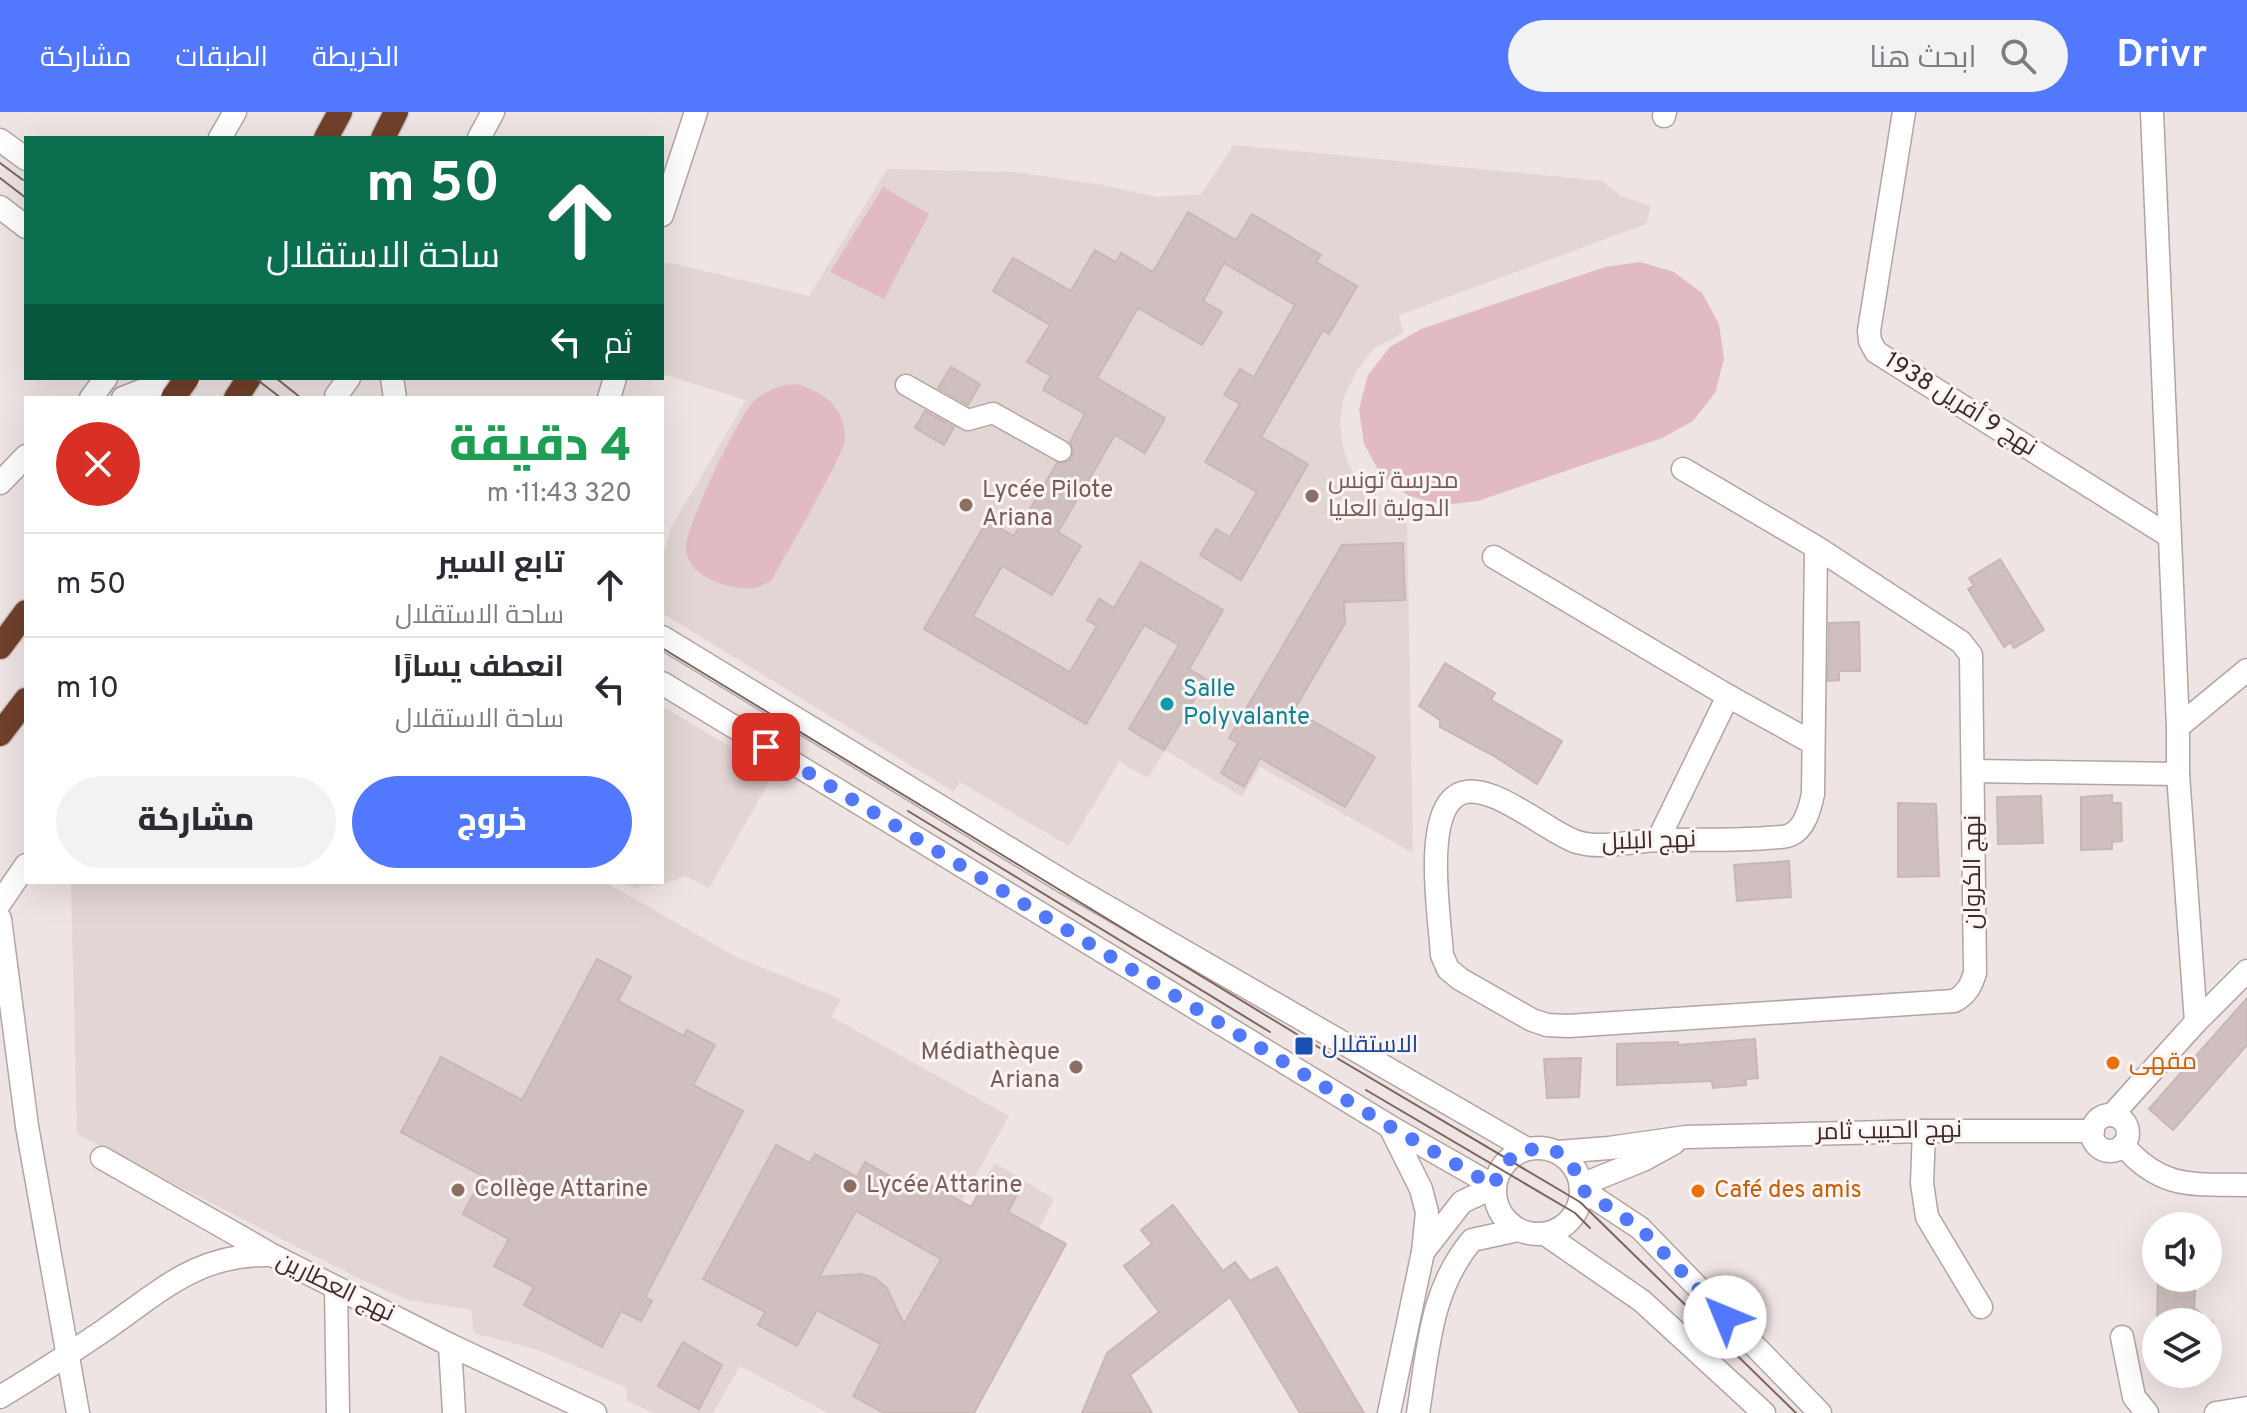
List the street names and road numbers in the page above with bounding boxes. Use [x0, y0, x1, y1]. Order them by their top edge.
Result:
street label: نهج 9 أفريل 1938 [1878, 344, 2043, 464]
street label: نهج الكروان [1959, 815, 1989, 929]
street label: نهج البلبل [1601, 825, 1697, 859]
street label: نهج الحبيب ثامر [1814, 1116, 1962, 1148]
street label: نهج العطارين [271, 1247, 399, 1329]

